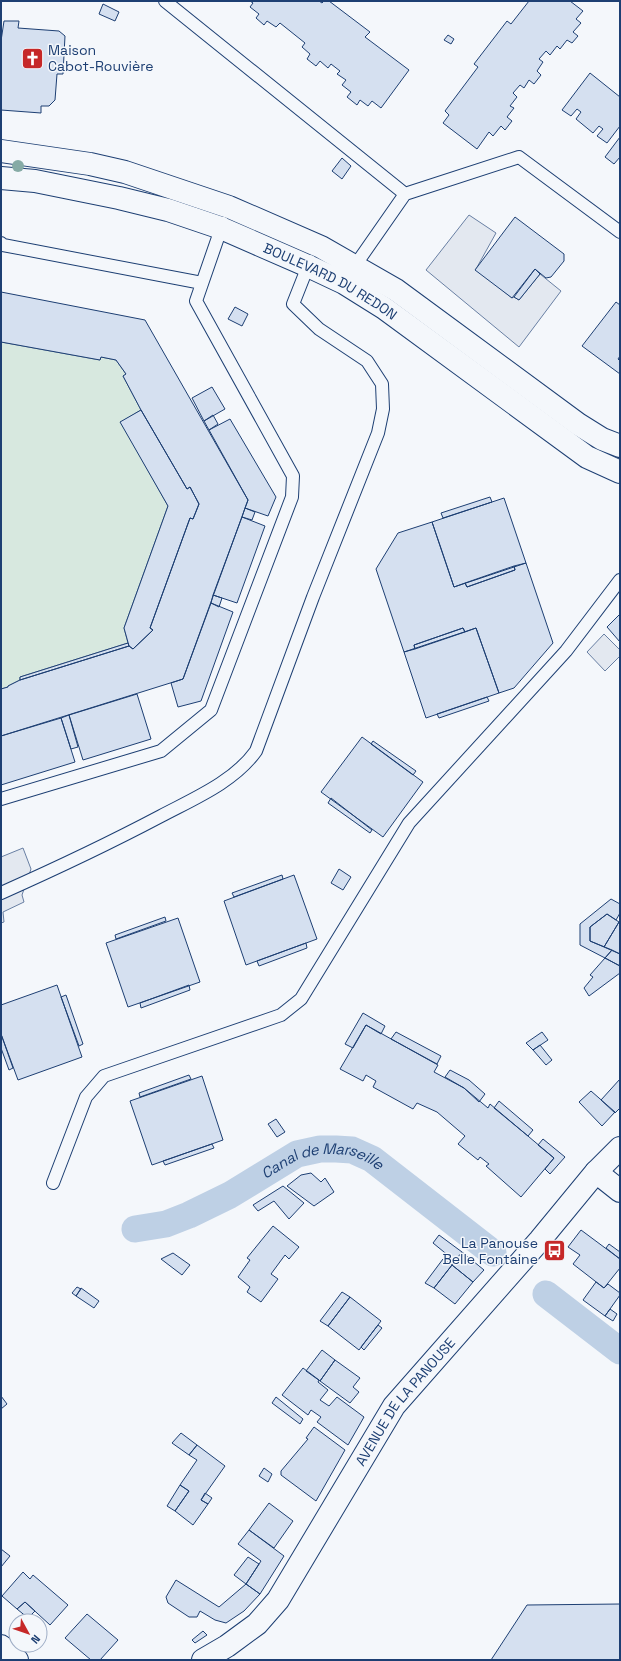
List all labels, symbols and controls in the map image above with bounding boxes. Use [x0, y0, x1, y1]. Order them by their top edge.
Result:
place label: Maison Cabot-Rouvière [48, 41, 154, 75]
church icon: Maison Cabot-Rouvière [20, 45, 46, 71]
street label: BOULEVARD DU REDON [261, 239, 401, 324]
text: Canal de Marseille [257, 1139, 389, 1183]
water label: Canal de Marseille [257, 1163, 387, 1187]
place label: La Panouse Belle Fontaine [442, 1234, 538, 1268]
bus stop icon: La Panouse Belle Fontaine [541, 1238, 567, 1264]
street label: AVENUE DE LA PANOUSE [351, 1334, 459, 1469]
north arrow [8, 1613, 48, 1653]
text: N [28, 1632, 43, 1647]

